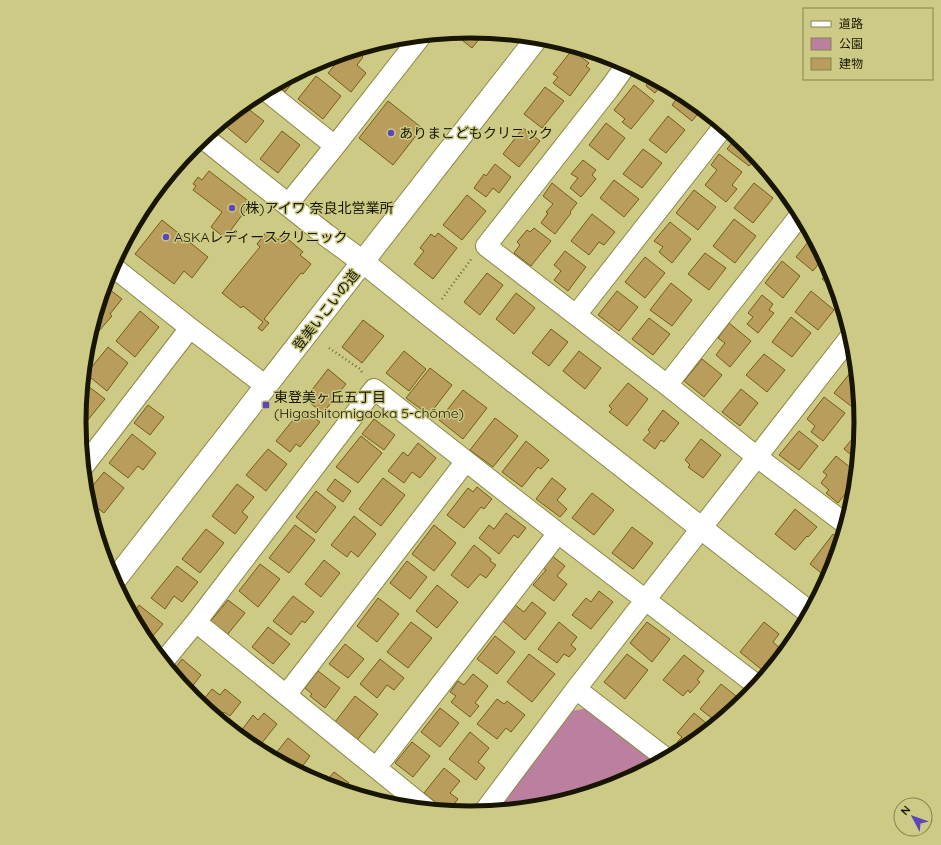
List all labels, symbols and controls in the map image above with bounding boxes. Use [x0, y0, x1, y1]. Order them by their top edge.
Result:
legend [803, 8, 933, 80]
text: 道路 [839, 16, 863, 31]
text: 公園 [839, 36, 863, 51]
text: 建物 [839, 56, 863, 71]
place label: ありまこどもクリニック [399, 124, 553, 142]
marker: ありまこどもクリニック [386, 128, 396, 138]
place label: (株)アイワ 奈良北営業所 [240, 199, 394, 217]
marker: (株)アイワ 奈良北営業所 [227, 203, 237, 213]
place label: ASKAレディースクリニック [174, 228, 348, 246]
marker: ASKAレディースクリニック [161, 232, 171, 242]
street label: 登美いこいの道 [289, 266, 363, 354]
place label: 東登美ヶ丘五丁目 (Higashitomigaoka 5-chōme) [274, 388, 464, 422]
marker: 東登美ヶ丘五丁目 (Higashitomigaoka 5-chōme) [261, 400, 271, 410]
north arrow [893, 797, 933, 837]
text: N [898, 803, 913, 818]

